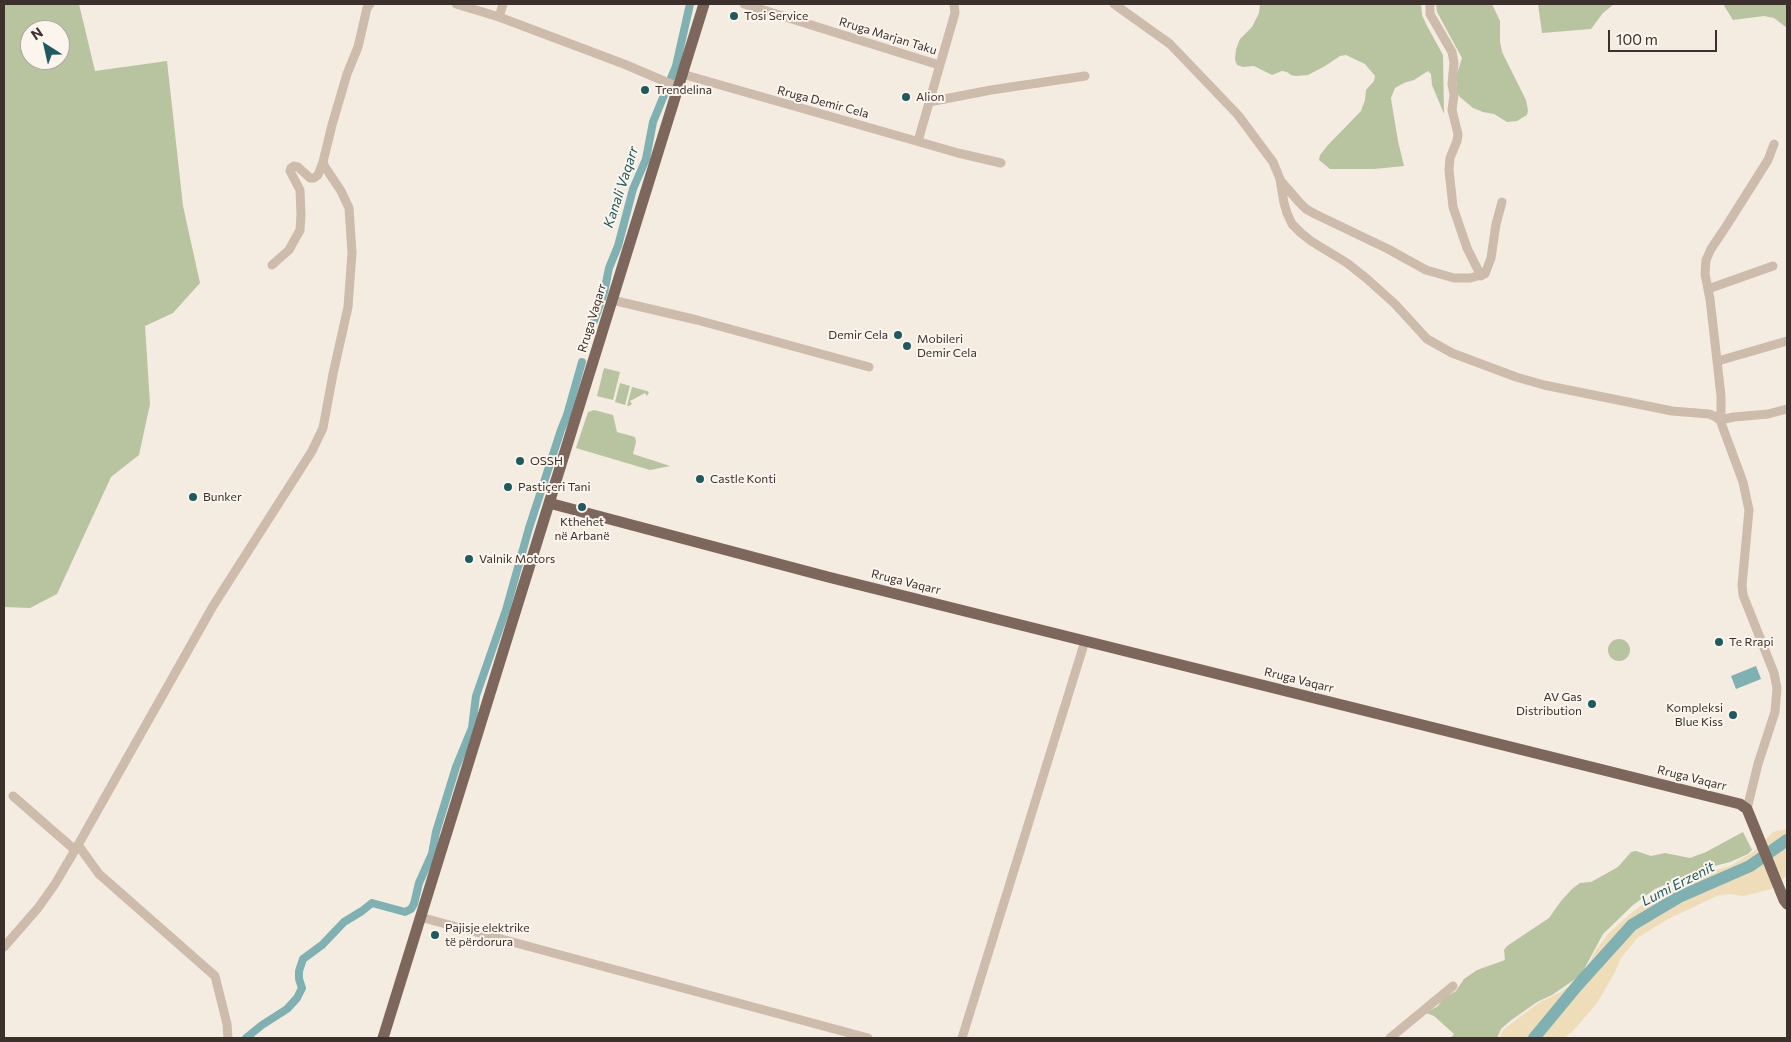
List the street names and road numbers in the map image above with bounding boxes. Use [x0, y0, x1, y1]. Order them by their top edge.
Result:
street label: Rruga Marjan Taku [837, 14, 939, 58]
street label: Rruga Demir Cela [776, 83, 870, 121]
street label: Rruga Vaqarr [575, 282, 609, 354]
street label: Rruga Vaqarr [870, 566, 942, 598]
street label: Rruga Vaqarr [1263, 664, 1335, 696]
street label: Rruga Vaqarr [1656, 762, 1728, 794]

